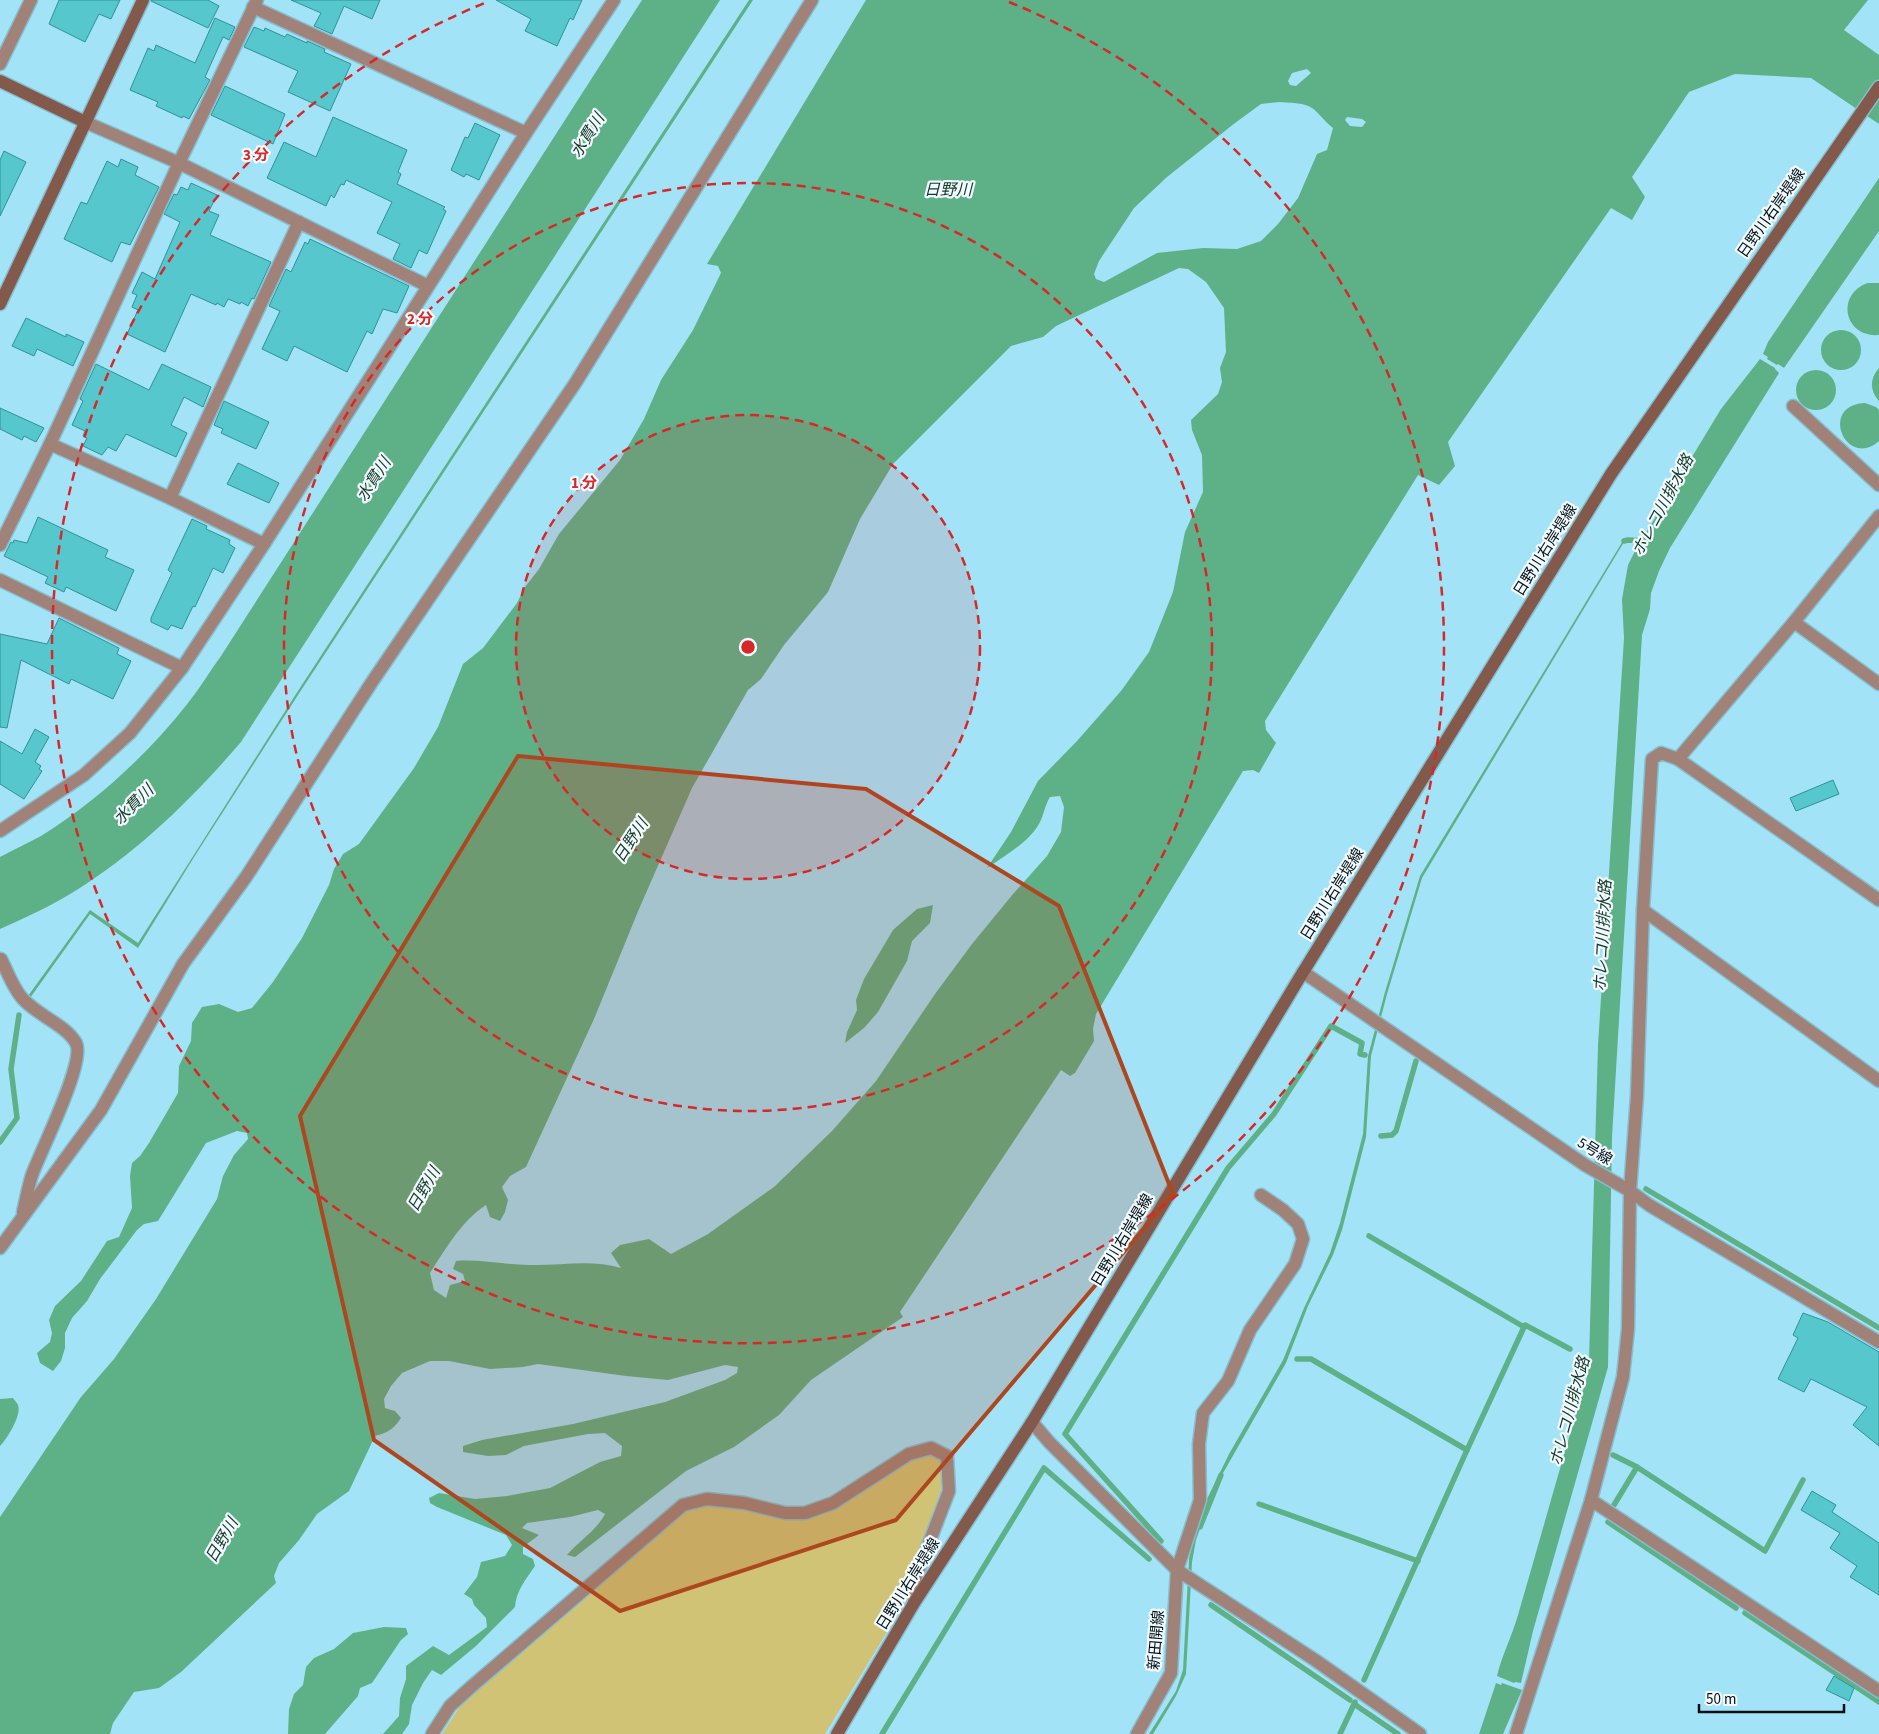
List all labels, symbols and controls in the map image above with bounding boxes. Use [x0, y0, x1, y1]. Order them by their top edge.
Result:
water label: 水貫川 [566, 108, 611, 162]
text: 3 分 [243, 145, 269, 166]
street label: 日野川右岸堤線 [1733, 164, 1810, 262]
water label: 日野川 [924, 179, 974, 201]
text: 2 分 [407, 309, 433, 330]
water label: ホレコ川排水路 [1627, 449, 1700, 560]
water label: 水貫川 [352, 452, 397, 506]
text: 1 分 [571, 473, 597, 494]
street label: 日野川右岸堤線 [1509, 500, 1582, 600]
centre of rings [739, 638, 757, 656]
water label: 水貫川 [109, 779, 160, 829]
water label: 日野川 [609, 813, 654, 867]
street label: 日野川右岸堤線 [1296, 844, 1369, 944]
water label: ホレコ川排水路 [1589, 878, 1617, 993]
street label: 5号線 [1573, 1133, 1616, 1170]
water label: 日野川 [402, 1161, 446, 1216]
street label: 日野川右岸堤線 [1086, 1190, 1158, 1291]
water label: ホレコ川排水路 [1545, 1352, 1596, 1468]
water label: 日野川 [200, 1512, 244, 1567]
street label: 日野川右岸堤線 [872, 1534, 945, 1634]
street label: 新田開線 [1143, 1609, 1170, 1671]
scale bar [1699, 1682, 1844, 1714]
text: 50 m [1706, 1689, 1736, 1710]

